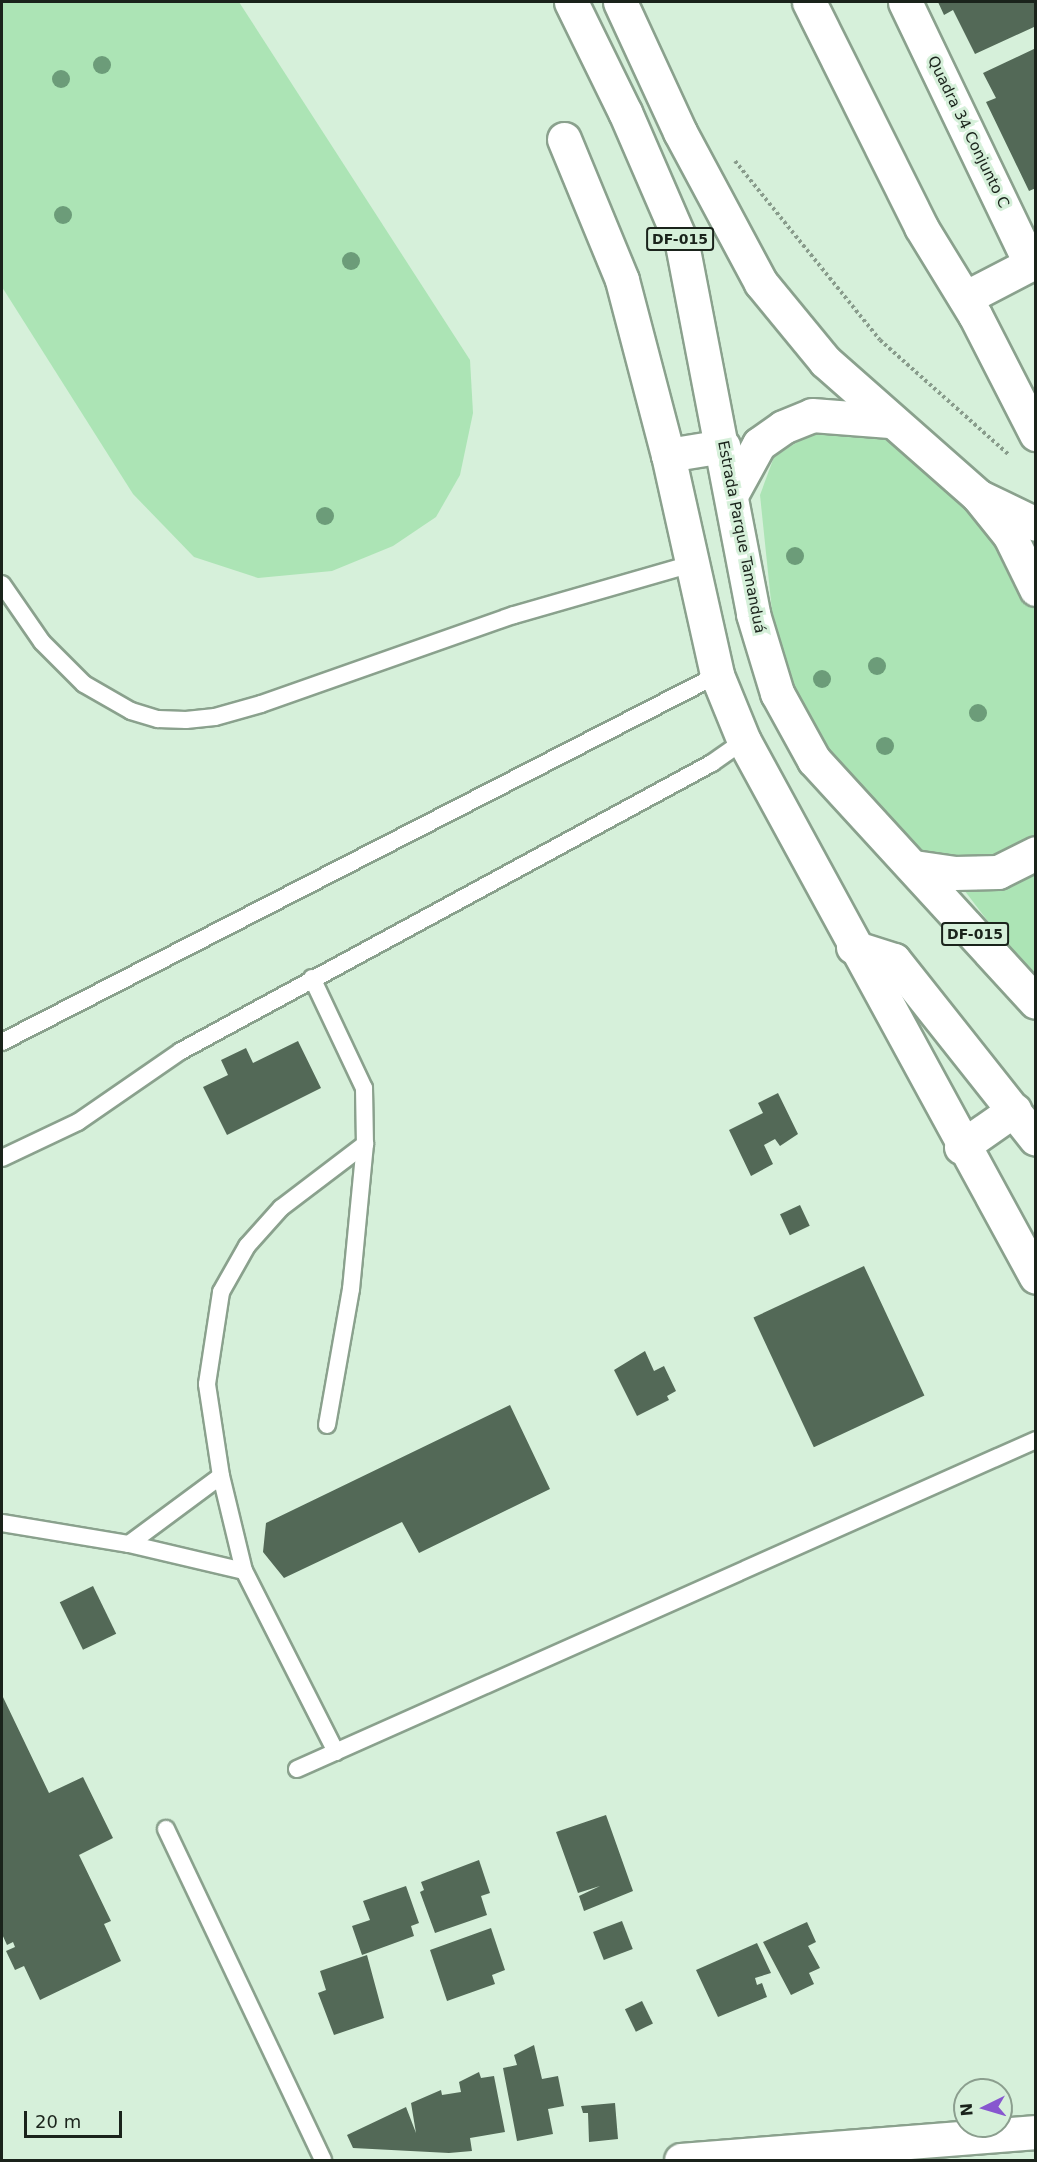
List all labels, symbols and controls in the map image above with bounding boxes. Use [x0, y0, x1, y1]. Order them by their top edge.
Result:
street label: Quadra 34 Conjunto C [923, 53, 1013, 211]
road number: DF-015 [646, 228, 714, 250]
street label: Estrada Parque Tamanduá [713, 439, 769, 635]
road number: DF-015 [940, 923, 1010, 945]
north arrow [953, 2078, 1013, 2138]
scale bar [27, 2099, 124, 2137]
text: N [957, 2102, 977, 2117]
text: 20 m [35, 2111, 81, 2132]

